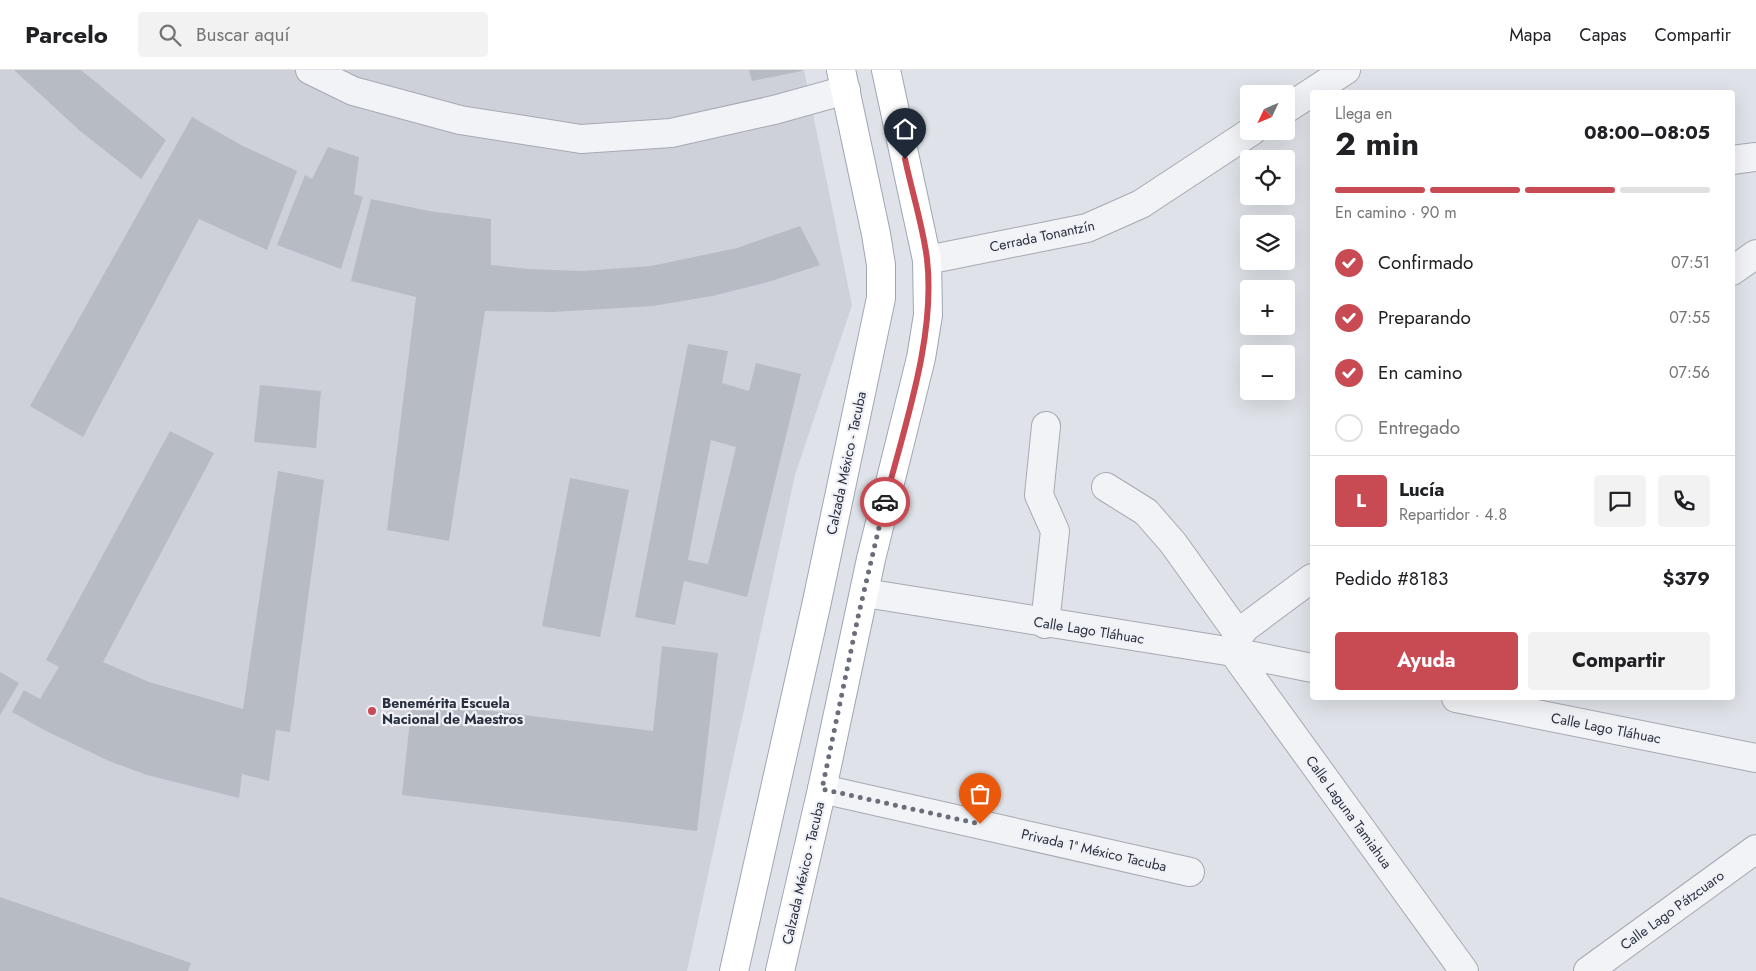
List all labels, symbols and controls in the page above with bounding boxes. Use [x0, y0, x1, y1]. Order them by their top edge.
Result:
search box [138, 12, 488, 57]
text: Parcelo [25, 17, 108, 52]
icon: search [156, 21, 184, 49]
text: Buscar aquí [196, 21, 289, 48]
text: Mapa [1509, 22, 1551, 48]
text: Capas [1579, 22, 1627, 48]
text: Compartir [1655, 22, 1731, 48]
north arrow [1240, 85, 1295, 140]
map controls [1240, 85, 1295, 400]
text: Llega en [1335, 102, 1392, 125]
pin [884, 108, 926, 159]
icon: home [891, 115, 919, 143]
text: 08:00–08:05 [1584, 119, 1710, 146]
text: 2 min [1335, 121, 1419, 167]
button: locate [1240, 150, 1295, 205]
text: En camino · 90 m [1335, 201, 1457, 224]
street label: Cerrada Tonantzín [988, 215, 1096, 257]
button: layers [1240, 215, 1295, 270]
icon: check [1335, 249, 1363, 277]
text: Confirmado [1378, 249, 1473, 276]
text: 07:51 [1671, 251, 1710, 274]
button: + [1240, 280, 1295, 335]
icon: check [1335, 304, 1363, 332]
text: Preparando [1378, 304, 1471, 331]
text: 07:55 [1669, 306, 1710, 329]
button: − [1240, 345, 1295, 400]
icon: check [1335, 359, 1363, 387]
text: En camino [1378, 359, 1462, 386]
text: 07:56 [1669, 361, 1710, 384]
street label: Calzada México - Tacuba [821, 390, 871, 536]
text: Entregado [1378, 414, 1460, 441]
button: chat [1594, 475, 1646, 527]
button: phone [1658, 475, 1710, 527]
text: Lucía [1399, 476, 1444, 503]
courier [860, 477, 910, 527]
text: L [1356, 487, 1366, 514]
icon: car [871, 488, 899, 516]
text: Repartidor · 4.8 [1399, 503, 1507, 526]
text: Pedido #8183 [1335, 565, 1448, 592]
text: $379 [1662, 565, 1710, 592]
street label: Calle Lago Tláhuac [1032, 611, 1146, 649]
button: Ayuda [1335, 632, 1518, 690]
button: Compartir [1528, 632, 1710, 690]
place label: Benemérita Escuela Nacional de Maestros [382, 693, 524, 729]
marker: Benemérita Escuela Nacional de Maestros [366, 705, 378, 717]
street label: Calle Lago Tláhuac [1549, 708, 1663, 748]
street label: Calle Laguna Tamiahua [1301, 751, 1397, 873]
pin [959, 773, 1001, 824]
icon: bag [966, 780, 994, 808]
street label: Calzada México - Tacuba [777, 800, 829, 946]
street label: Privada 1ª México Tacuba [1019, 824, 1169, 876]
street label: Calle Lago Pátzcuaro [1616, 865, 1728, 955]

